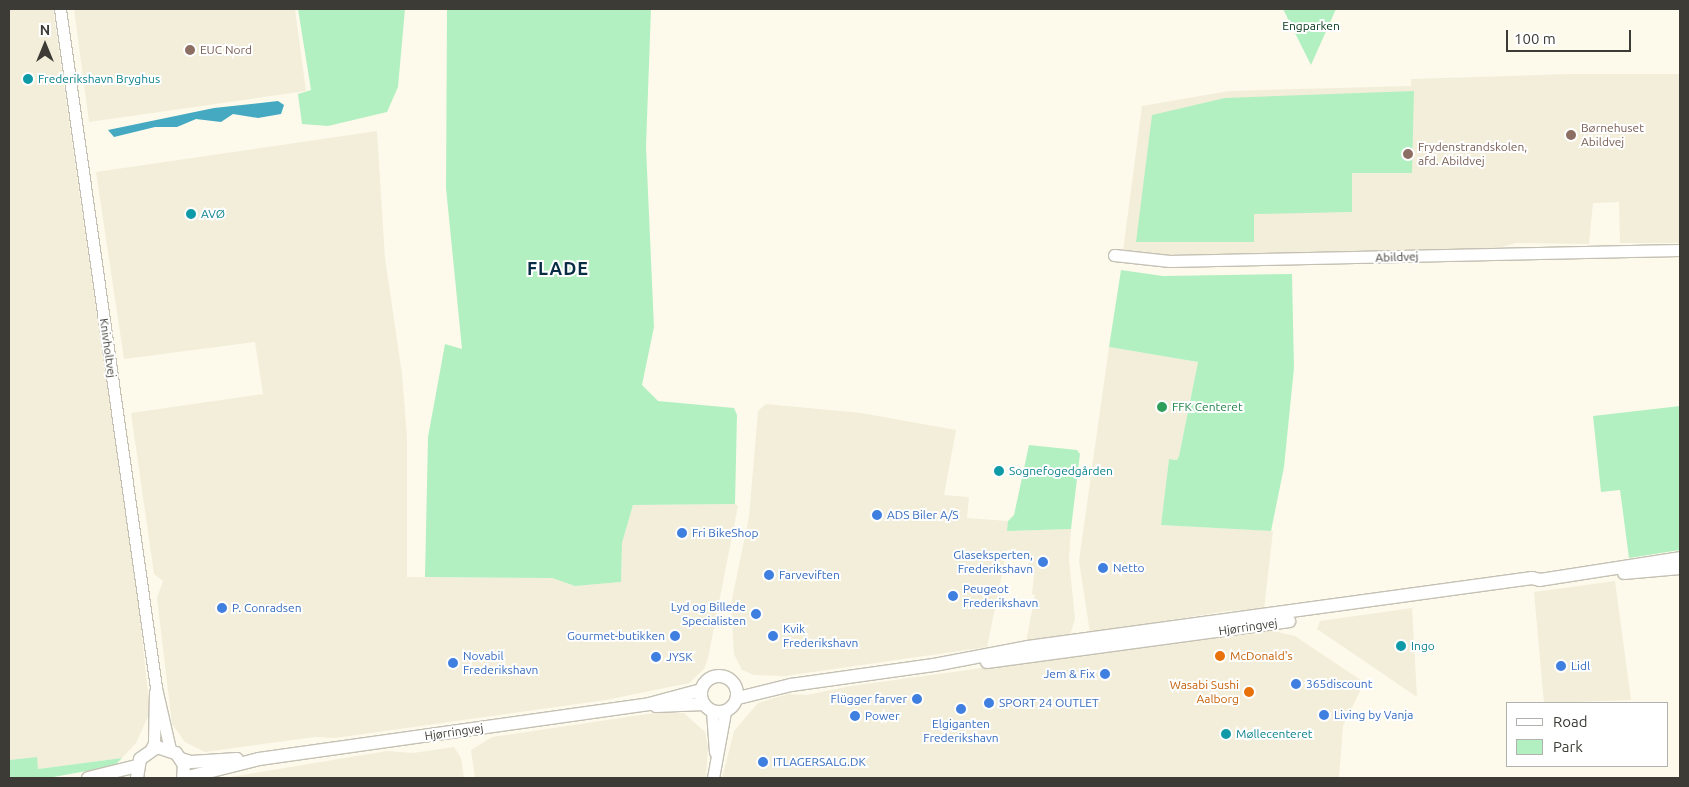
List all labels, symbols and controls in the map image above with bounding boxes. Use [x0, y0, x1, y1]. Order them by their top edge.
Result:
park label: Engparken [1282, 19, 1340, 33]
north arrow [20, 20, 70, 70]
scale bar [1509, 20, 1634, 52]
text: N [40, 22, 50, 38]
text: 100 m [1514, 30, 1556, 47]
place label: EUC Nord [200, 43, 252, 57]
marker: EUC Nord [184, 44, 196, 56]
place label: Frederikshavn Bryghus [38, 72, 160, 86]
marker: Frederikshavn Bryghus [22, 73, 34, 85]
place label: Børnehuset Abildvej [1581, 121, 1644, 149]
marker: Børnehuset Abildvej [1565, 129, 1577, 141]
place label: Frydenstrandskolen, afd. Abildvej [1418, 140, 1527, 168]
marker: Frydenstrandskolen, afd. Abildvej [1402, 148, 1414, 160]
place label: AVØ [201, 207, 225, 221]
marker: AVØ [185, 208, 197, 220]
street label: Abildvej [1375, 249, 1419, 265]
district label: FLADE [526, 257, 590, 279]
street label: Knivholtvej [97, 317, 119, 379]
place label: FFK Centeret [1172, 400, 1243, 414]
marker: FFK Centeret [1156, 401, 1168, 413]
place label: Sognefogedgården [1009, 464, 1113, 478]
marker: Sognefogedgården [993, 465, 1005, 477]
place label: ADS Biler A/S [887, 508, 959, 522]
marker: ADS Biler A/S [871, 509, 883, 521]
place label: Fri BikeShop [692, 526, 759, 540]
marker: Fri BikeShop [676, 527, 688, 539]
place label: Glaseksperten, Frederikshavn [953, 548, 1033, 576]
marker: Glaseksperten, Frederikshavn [1037, 556, 1049, 568]
place label: Netto [1113, 561, 1145, 575]
marker: Netto [1097, 562, 1109, 574]
place label: Farveviften [779, 568, 840, 582]
marker: Farveviften [763, 569, 775, 581]
place label: Peugeot Frederikshavn [963, 582, 1038, 610]
marker: Peugeot Frederikshavn [947, 590, 959, 602]
place label: Lyd og Billede Specialisten [671, 600, 746, 628]
place label: P. Conradsen [232, 601, 302, 615]
marker: P. Conradsen [216, 602, 228, 614]
marker: Lyd og Billede Specialisten [750, 608, 762, 620]
street label: Hjørringvej [1218, 616, 1278, 638]
place label: Kvik Frederikshavn [783, 622, 858, 650]
place label: Gourmet-butikken [567, 629, 665, 643]
marker: Gourmet-butikken [669, 630, 681, 642]
marker: Kvik Frederikshavn [767, 630, 779, 642]
place label: Ingo [1411, 639, 1435, 653]
marker: Ingo [1395, 640, 1407, 652]
place label: Novabil Frederikshavn [463, 649, 538, 677]
place label: McDonald's [1230, 649, 1293, 663]
place label: JYSK [666, 650, 692, 664]
marker: McDonald's [1214, 650, 1226, 662]
marker: JYSK [650, 651, 662, 663]
marker: Novabil Frederikshavn [447, 657, 459, 669]
place label: Lidl [1571, 659, 1590, 673]
marker: Lidl [1555, 660, 1567, 672]
place label: Jem & Fix [1043, 667, 1095, 681]
marker: Jem & Fix [1099, 668, 1111, 680]
place label: 365discount [1306, 677, 1372, 691]
place label: Wasabi Sushi Aalborg [1170, 678, 1239, 706]
marker: 365discount [1290, 678, 1302, 690]
marker: Wasabi Sushi Aalborg [1243, 686, 1255, 698]
place label: Flügger farver [830, 692, 907, 706]
marker: Flügger farver [911, 693, 923, 705]
place label: SPORT 24 OUTLET [999, 696, 1099, 710]
marker: SPORT 24 OUTLET [983, 697, 995, 709]
legend [1506, 702, 1669, 767]
marker: Elgiganten Frederikshavn [955, 703, 967, 715]
place label: Living by Vanja [1334, 708, 1413, 722]
place label: Power [865, 709, 900, 723]
marker: Living by Vanja [1318, 709, 1330, 721]
marker: Power [849, 710, 861, 722]
text: Road [1553, 713, 1588, 730]
place label: Elgiganten Frederikshavn [923, 717, 999, 745]
street label: Hjørringvej [424, 721, 484, 743]
place label: Møllecenteret [1236, 727, 1313, 741]
marker: Møllecenteret [1220, 728, 1232, 740]
text: Park [1553, 738, 1583, 755]
place label: ITLAGERSALG.DK [773, 755, 866, 769]
marker: ITLAGERSALG.DK [757, 756, 769, 768]

